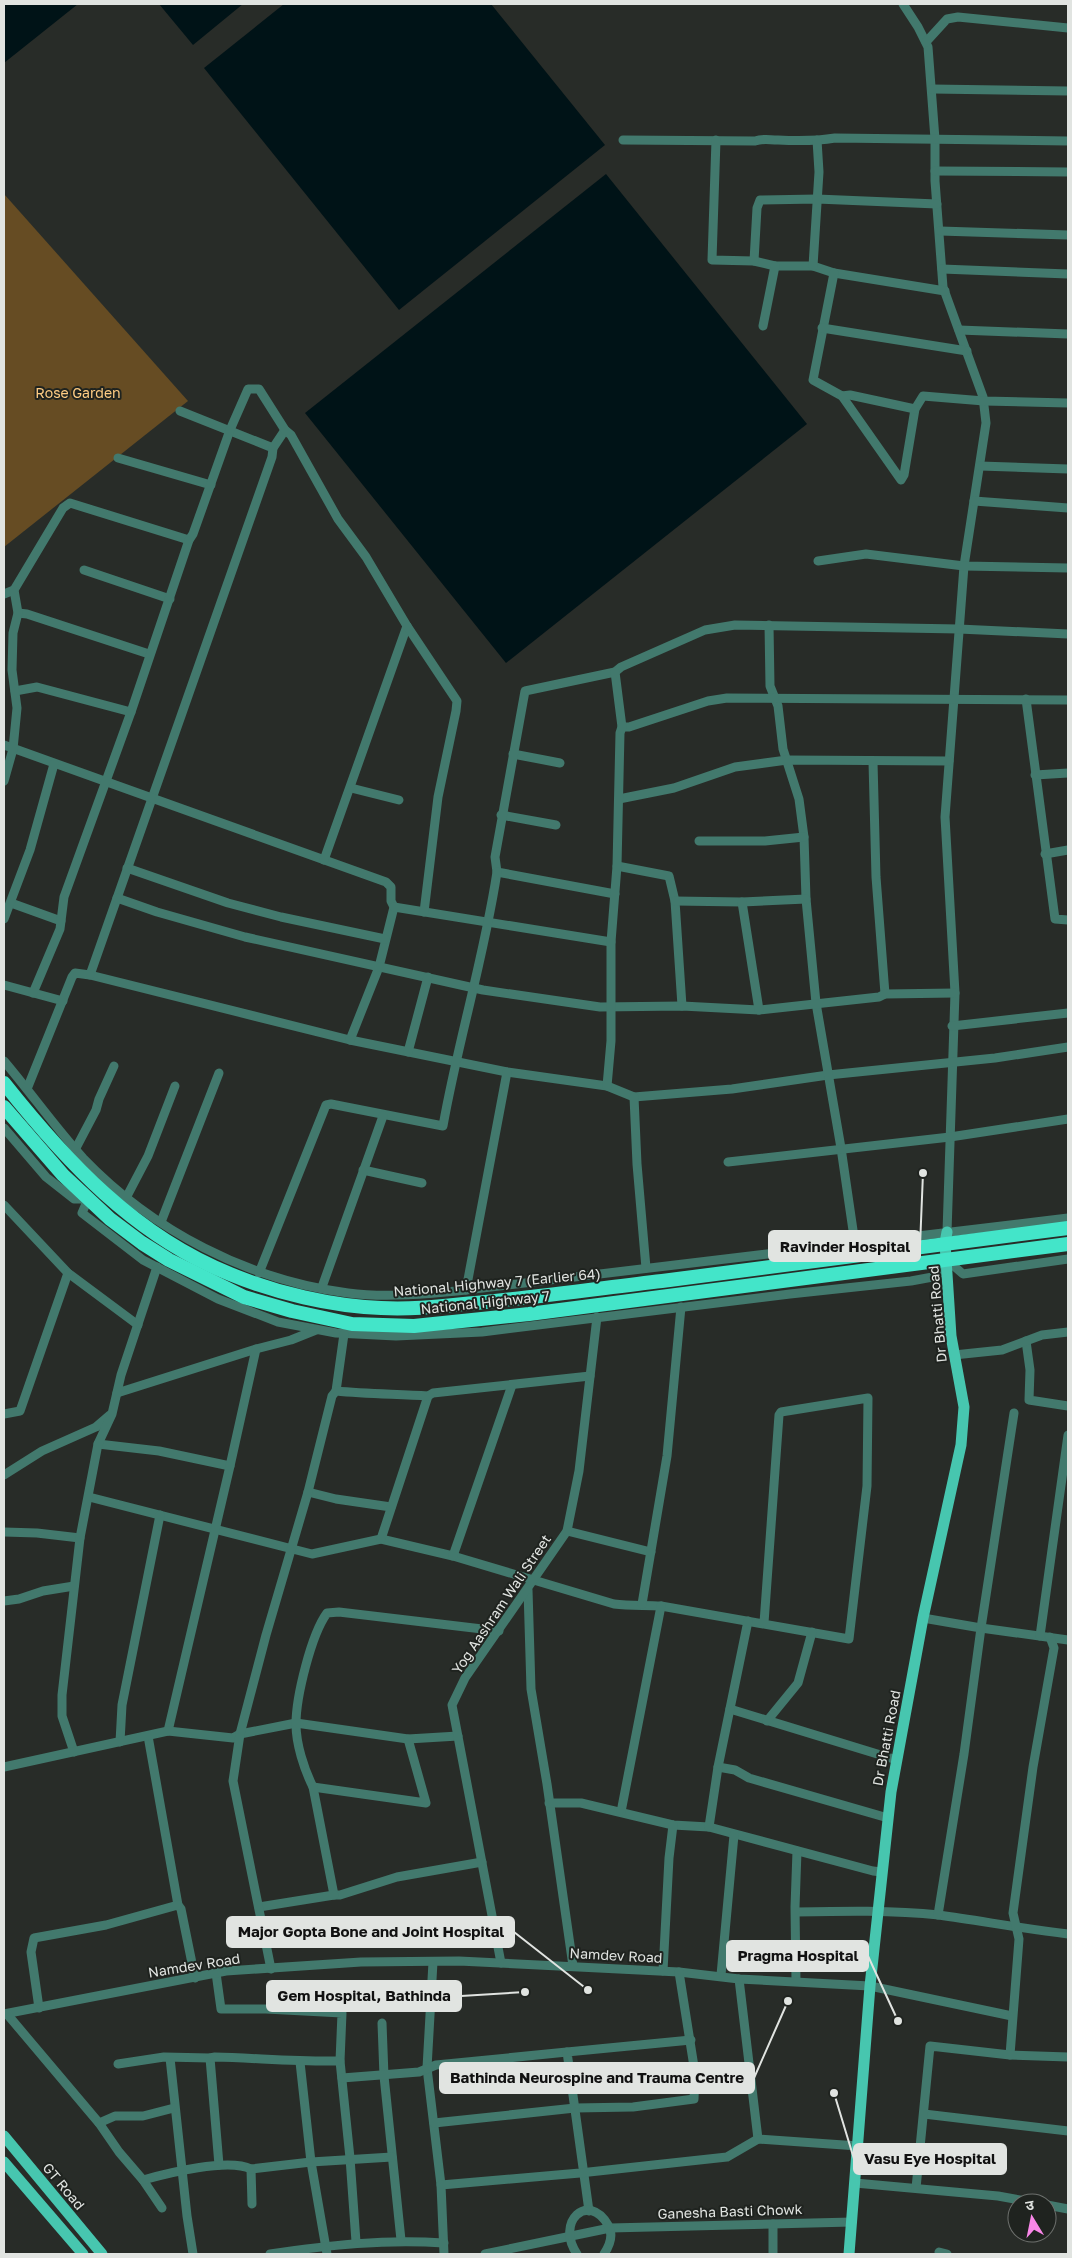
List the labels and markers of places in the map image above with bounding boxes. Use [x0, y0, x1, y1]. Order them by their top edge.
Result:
callout: Ravinder Hospital [769, 1231, 920, 1261]
callout: Major Gopta Bone and Joint Hospital [227, 1917, 514, 1947]
callout: Pragma Hospital [727, 1941, 868, 1971]
callout: Gem Hospital, Bathinda [267, 1981, 461, 2011]
callout: Bathinda Neurospine and Trauma Centre [440, 2063, 754, 2093]
callout: Vasu Eye Hospital [854, 2144, 1006, 2174]

